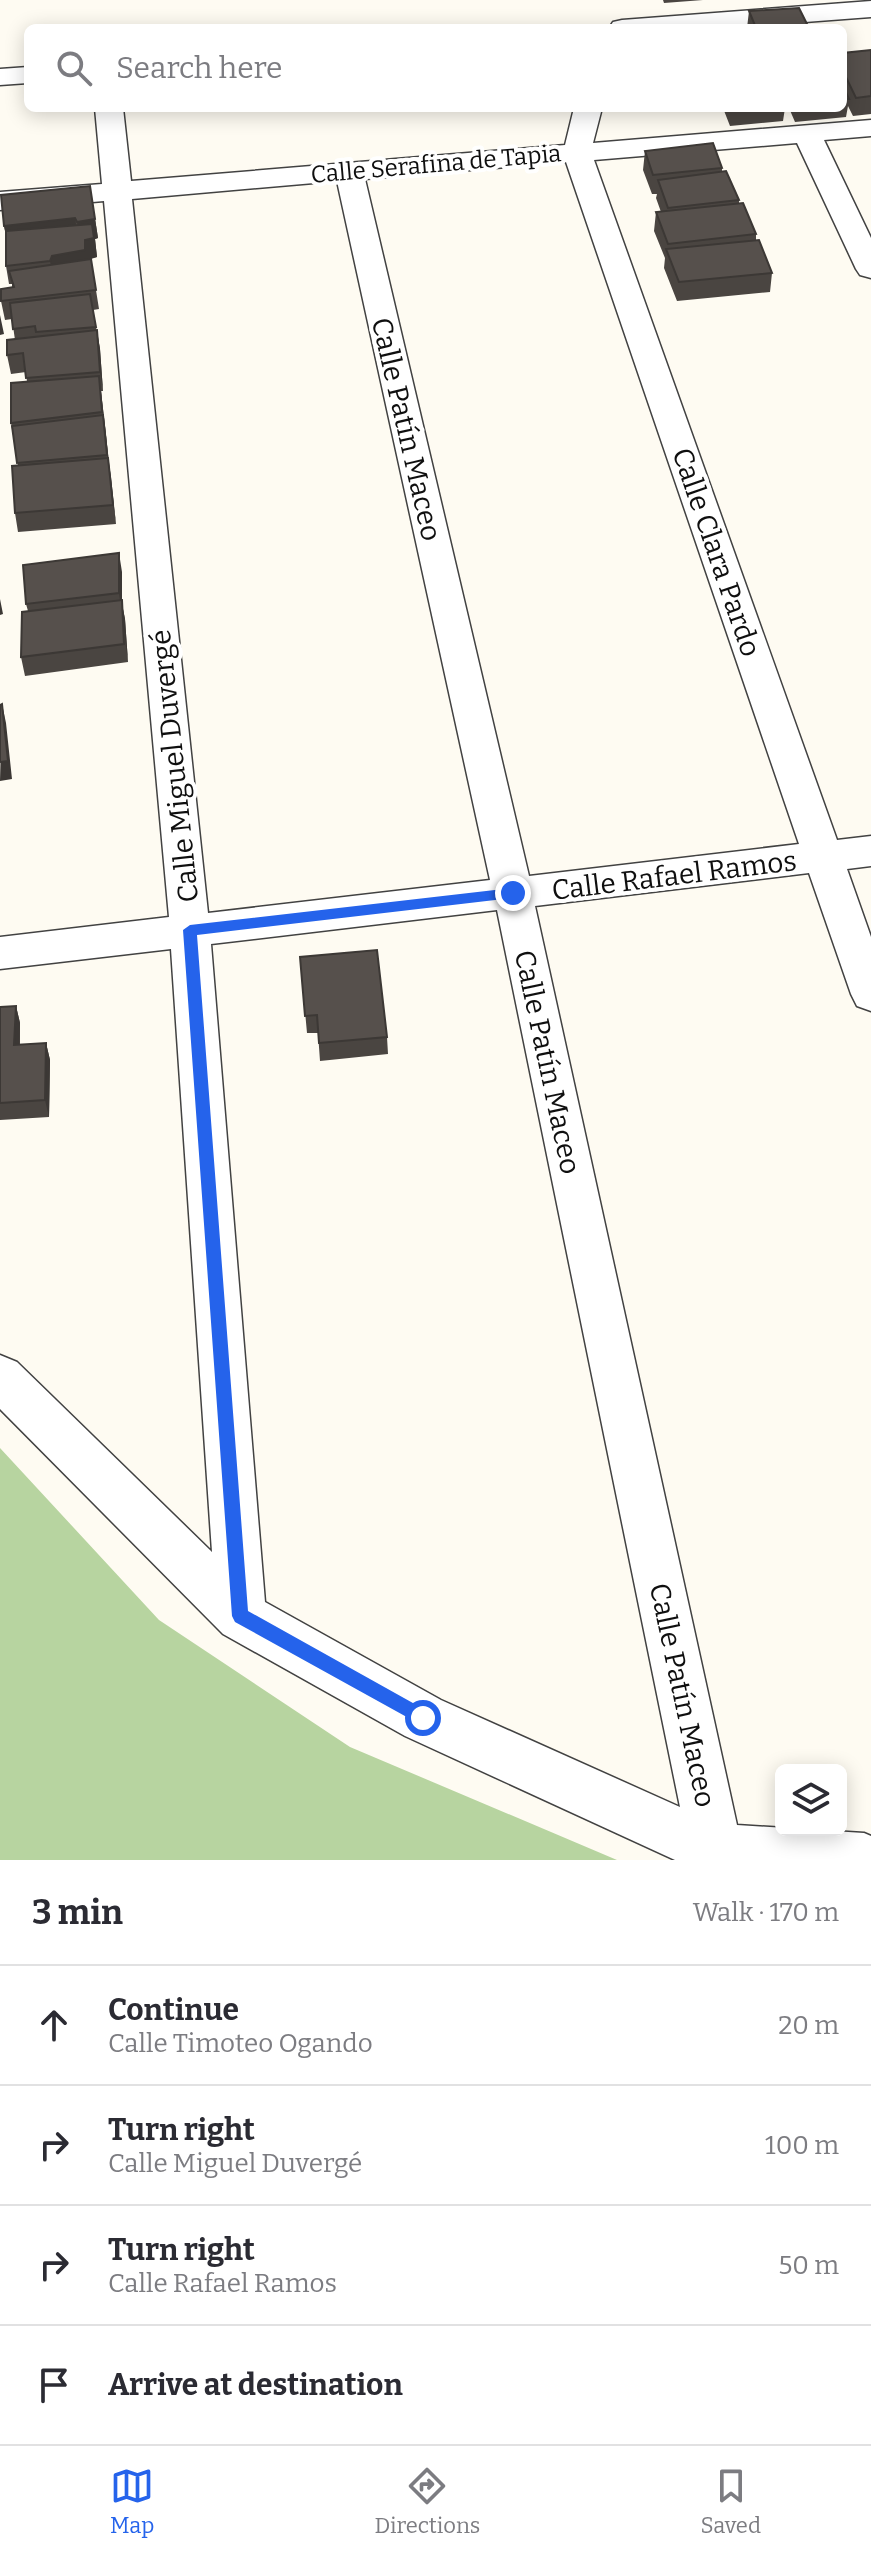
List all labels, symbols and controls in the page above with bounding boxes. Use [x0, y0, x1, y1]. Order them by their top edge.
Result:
search box [24, 24, 847, 112]
icon: search [52, 46, 96, 90]
text: Search here [116, 50, 283, 86]
street label: Calle Serafina de Tapia [310, 139, 562, 189]
street label: Calle Patín Maceo [365, 314, 448, 544]
street label: Calle Clara Pardo [665, 444, 768, 661]
street label: Calle Miguel Duvergé [144, 628, 205, 904]
street label: Calle Rafael Ramos [550, 844, 798, 907]
route end [495, 875, 531, 911]
street label: Calle Patín Maceo [508, 947, 587, 1177]
street label: Calle Patín Maceo [643, 1580, 722, 1810]
route start [405, 1700, 441, 1736]
map controls [775, 1764, 847, 1836]
button: layers [775, 1764, 847, 1836]
text: 3 min [32, 1892, 123, 1933]
text: Walk · 170 m [693, 1897, 839, 1928]
text: Continue [108, 1992, 239, 2028]
icon: ahead [32, 2003, 76, 2047]
text: 20 m [778, 2010, 839, 2041]
text: Calle Timoteo Ogando [108, 2028, 373, 2059]
text: Turn right [108, 2112, 255, 2148]
icon: right [32, 2123, 76, 2167]
text: 100 m [765, 2130, 839, 2161]
text: Calle Miguel Duvergé [108, 2148, 362, 2179]
text: Turn right [108, 2232, 255, 2268]
icon: right [32, 2243, 76, 2287]
text: 50 m [778, 2250, 839, 2281]
text: Calle Rafael Ramos [108, 2268, 337, 2299]
icon: arrive [32, 2363, 76, 2407]
text: Arrive at destination [108, 2367, 403, 2403]
tab: Map [110, 2464, 154, 2539]
tab: Directions [375, 2464, 480, 2539]
tab: Saved [701, 2464, 761, 2539]

